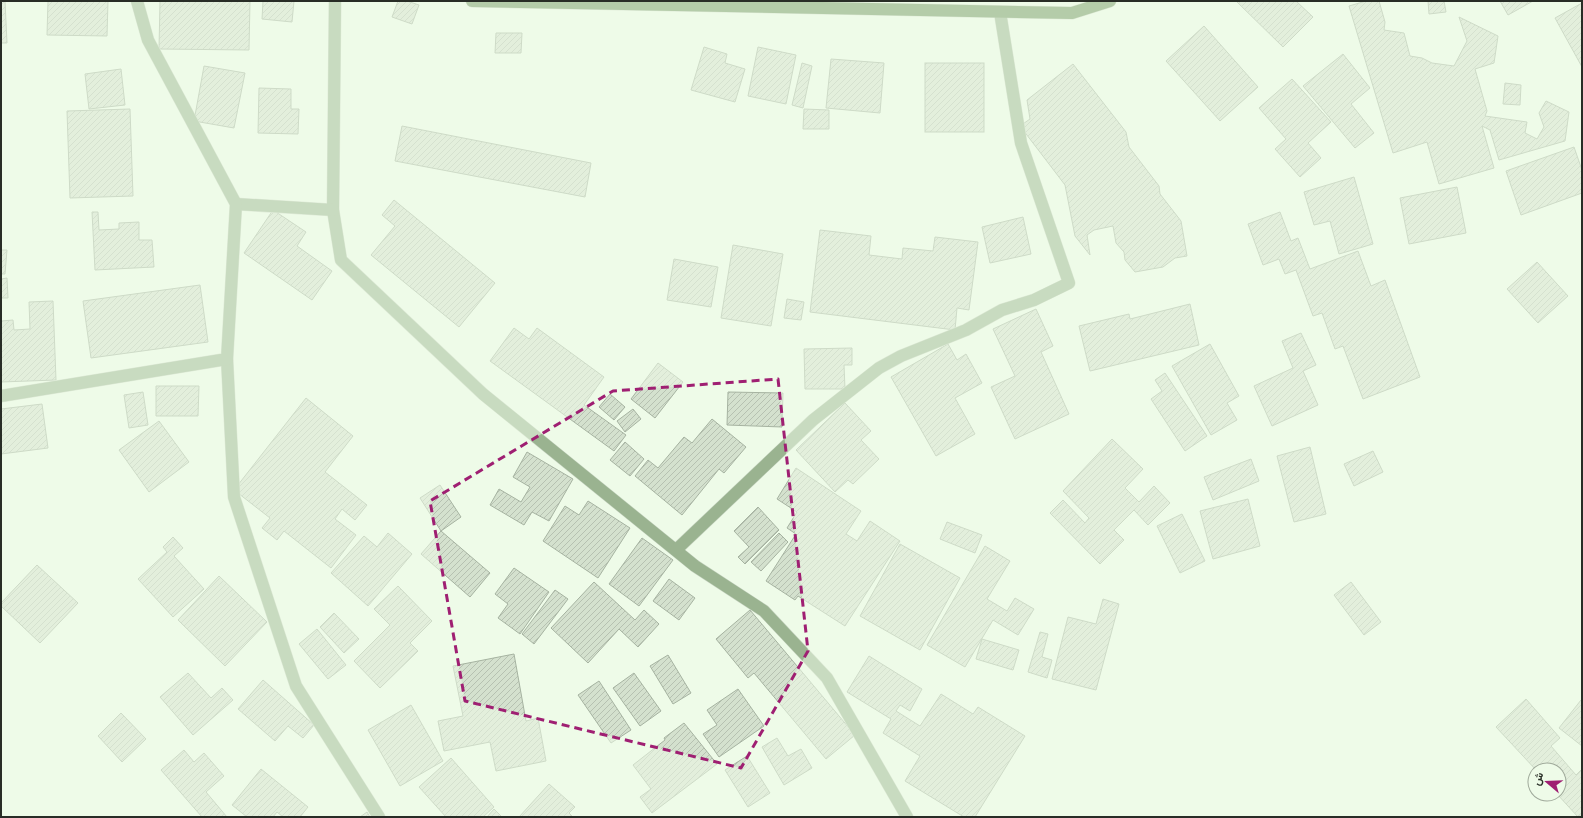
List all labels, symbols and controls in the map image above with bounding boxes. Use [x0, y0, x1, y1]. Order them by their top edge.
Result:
north arrow [1527, 762, 1567, 802]
text: ش [1529, 770, 1546, 787]

